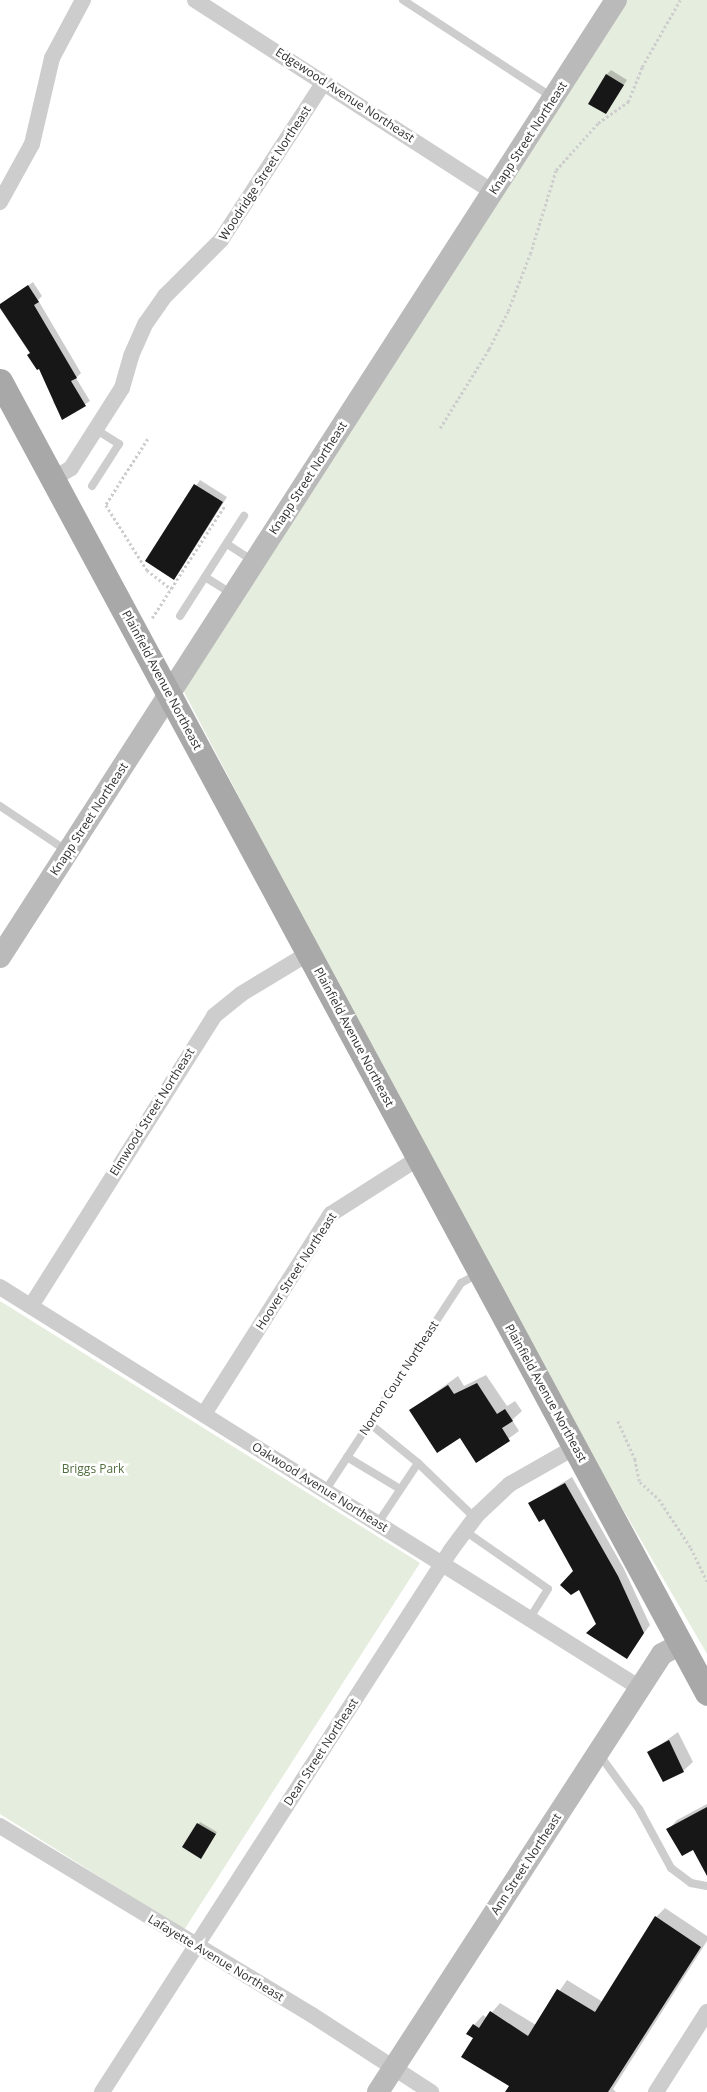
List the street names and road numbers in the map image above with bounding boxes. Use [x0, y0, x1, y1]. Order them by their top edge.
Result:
street label: Edgewood Avenue Northeast [273, 45, 417, 145]
street label: Knapp Street Northeast [486, 79, 570, 197]
street label: Woodridge Street Northeast [216, 103, 314, 243]
street label: Knapp Street Northeast [266, 419, 350, 537]
street label: Plainfield Avenue Northeast [119, 608, 205, 752]
street label: Knapp Street Northeast [47, 760, 131, 878]
street label: Plainfield Avenue Northeast [311, 965, 397, 1109]
street label: Elmwood Street Northeast [107, 1046, 197, 1178]
street label: Hoover Street Northeast [253, 1210, 339, 1332]
street label: Norton Court Northeast [357, 1318, 441, 1438]
street label: Plainfield Avenue Northeast [502, 1321, 590, 1465]
street label: Oakwood Avenue Northeast [249, 1439, 391, 1535]
street label: Dean Street Northeast [281, 1695, 361, 1809]
street label: Ann Street Northeast [488, 1810, 564, 1918]
street label: Lafayette Avenue Northeast [145, 1912, 287, 2004]

